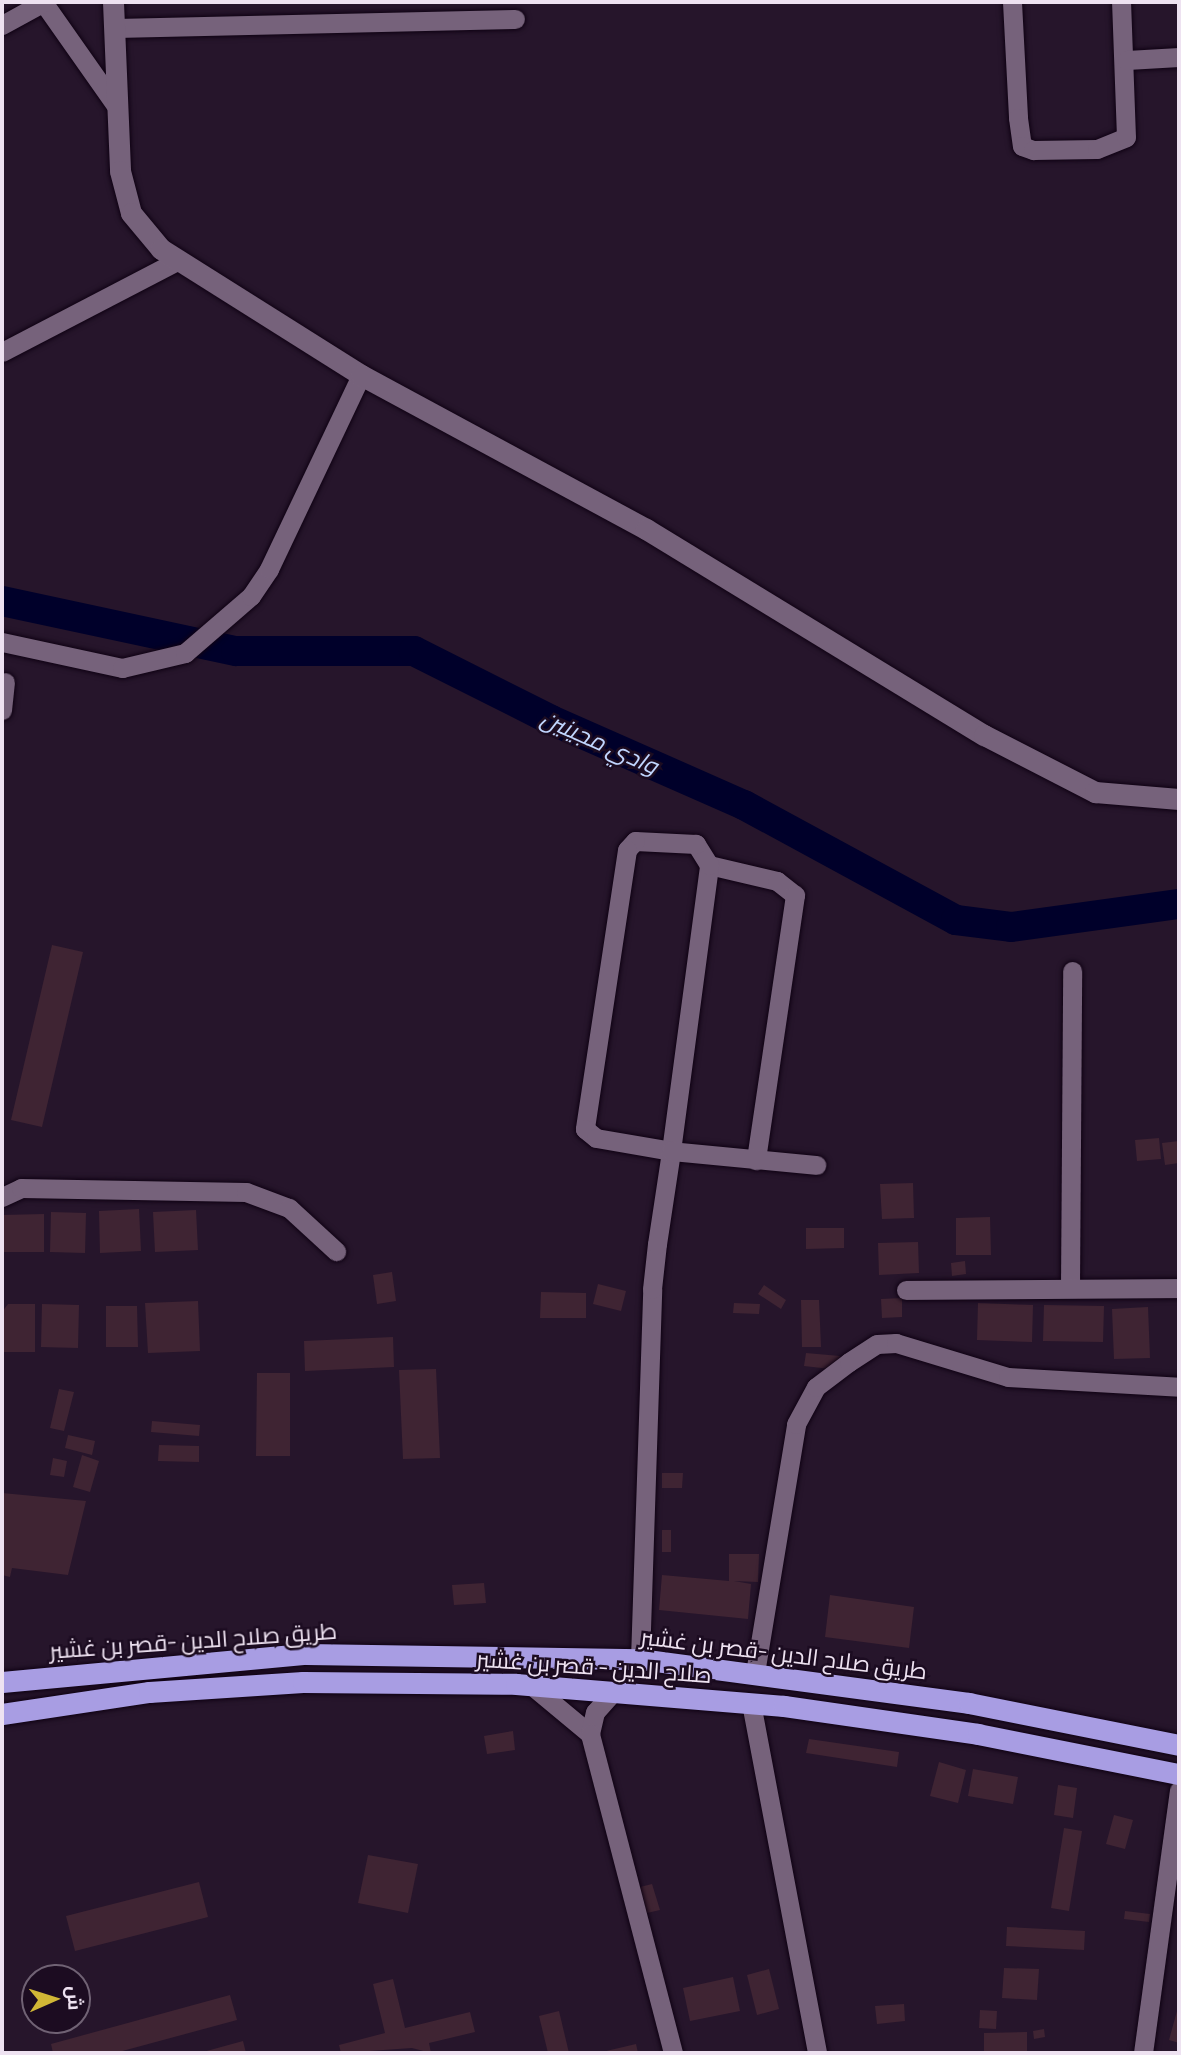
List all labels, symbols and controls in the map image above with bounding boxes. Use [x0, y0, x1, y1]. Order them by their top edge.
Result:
water label: وادي مجينين [537, 702, 663, 780]
street label: طريق صلاح الدين -قصر بن غشير [48, 1616, 338, 1664]
street label: طريق صلاح الدين -قصر بن غشير [639, 1622, 929, 1684]
street label: صلاح الدين - قصر بن غشير [475, 1644, 713, 1688]
north arrow [21, 1964, 91, 2034]
text: ش [63, 1985, 88, 2011]

